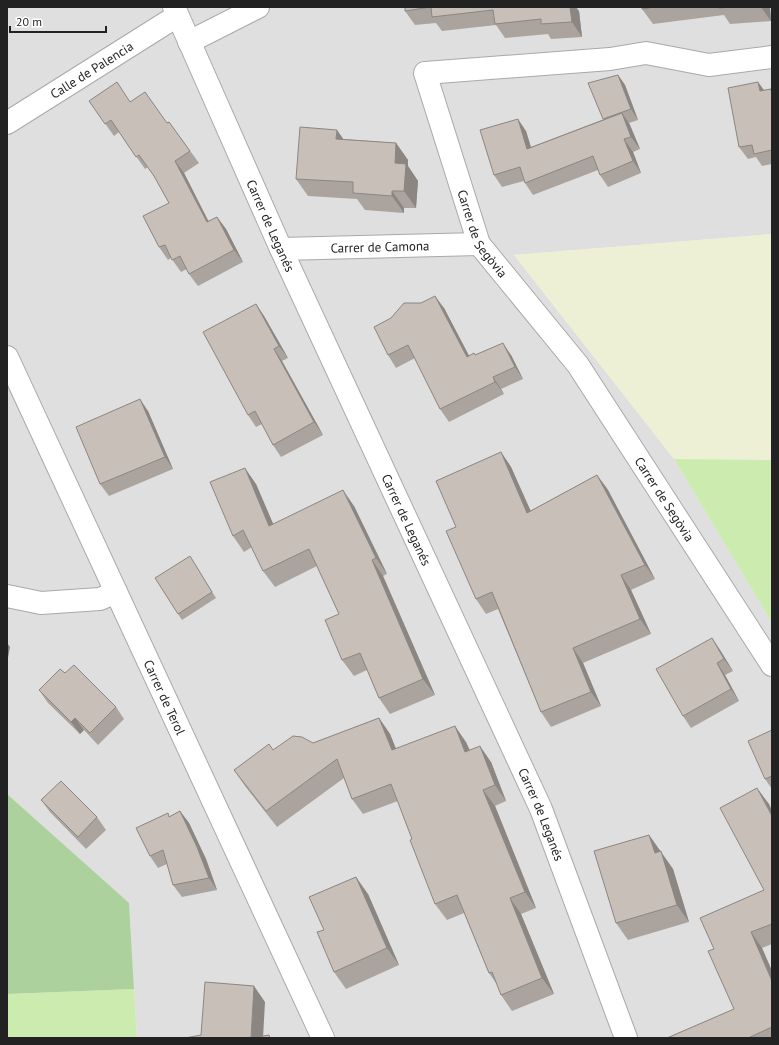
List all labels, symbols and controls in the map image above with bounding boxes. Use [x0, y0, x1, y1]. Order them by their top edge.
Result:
scale bar [10, 8, 106, 34]
text: 20 m [16, 14, 42, 29]
street label: Calle de Palencia [47, 38, 137, 103]
street label: Carrer de Leganés [242, 177, 298, 275]
street label: Carrer de Segòvia [453, 187, 511, 281]
street label: Carrer de Camona [330, 237, 430, 257]
street label: Carrer de Segòvia [631, 454, 698, 545]
street label: Carrer de Leganés [378, 471, 435, 568]
street label: Carrer de Terol [140, 657, 189, 738]
street label: Carrer de Leganés [514, 765, 567, 863]

